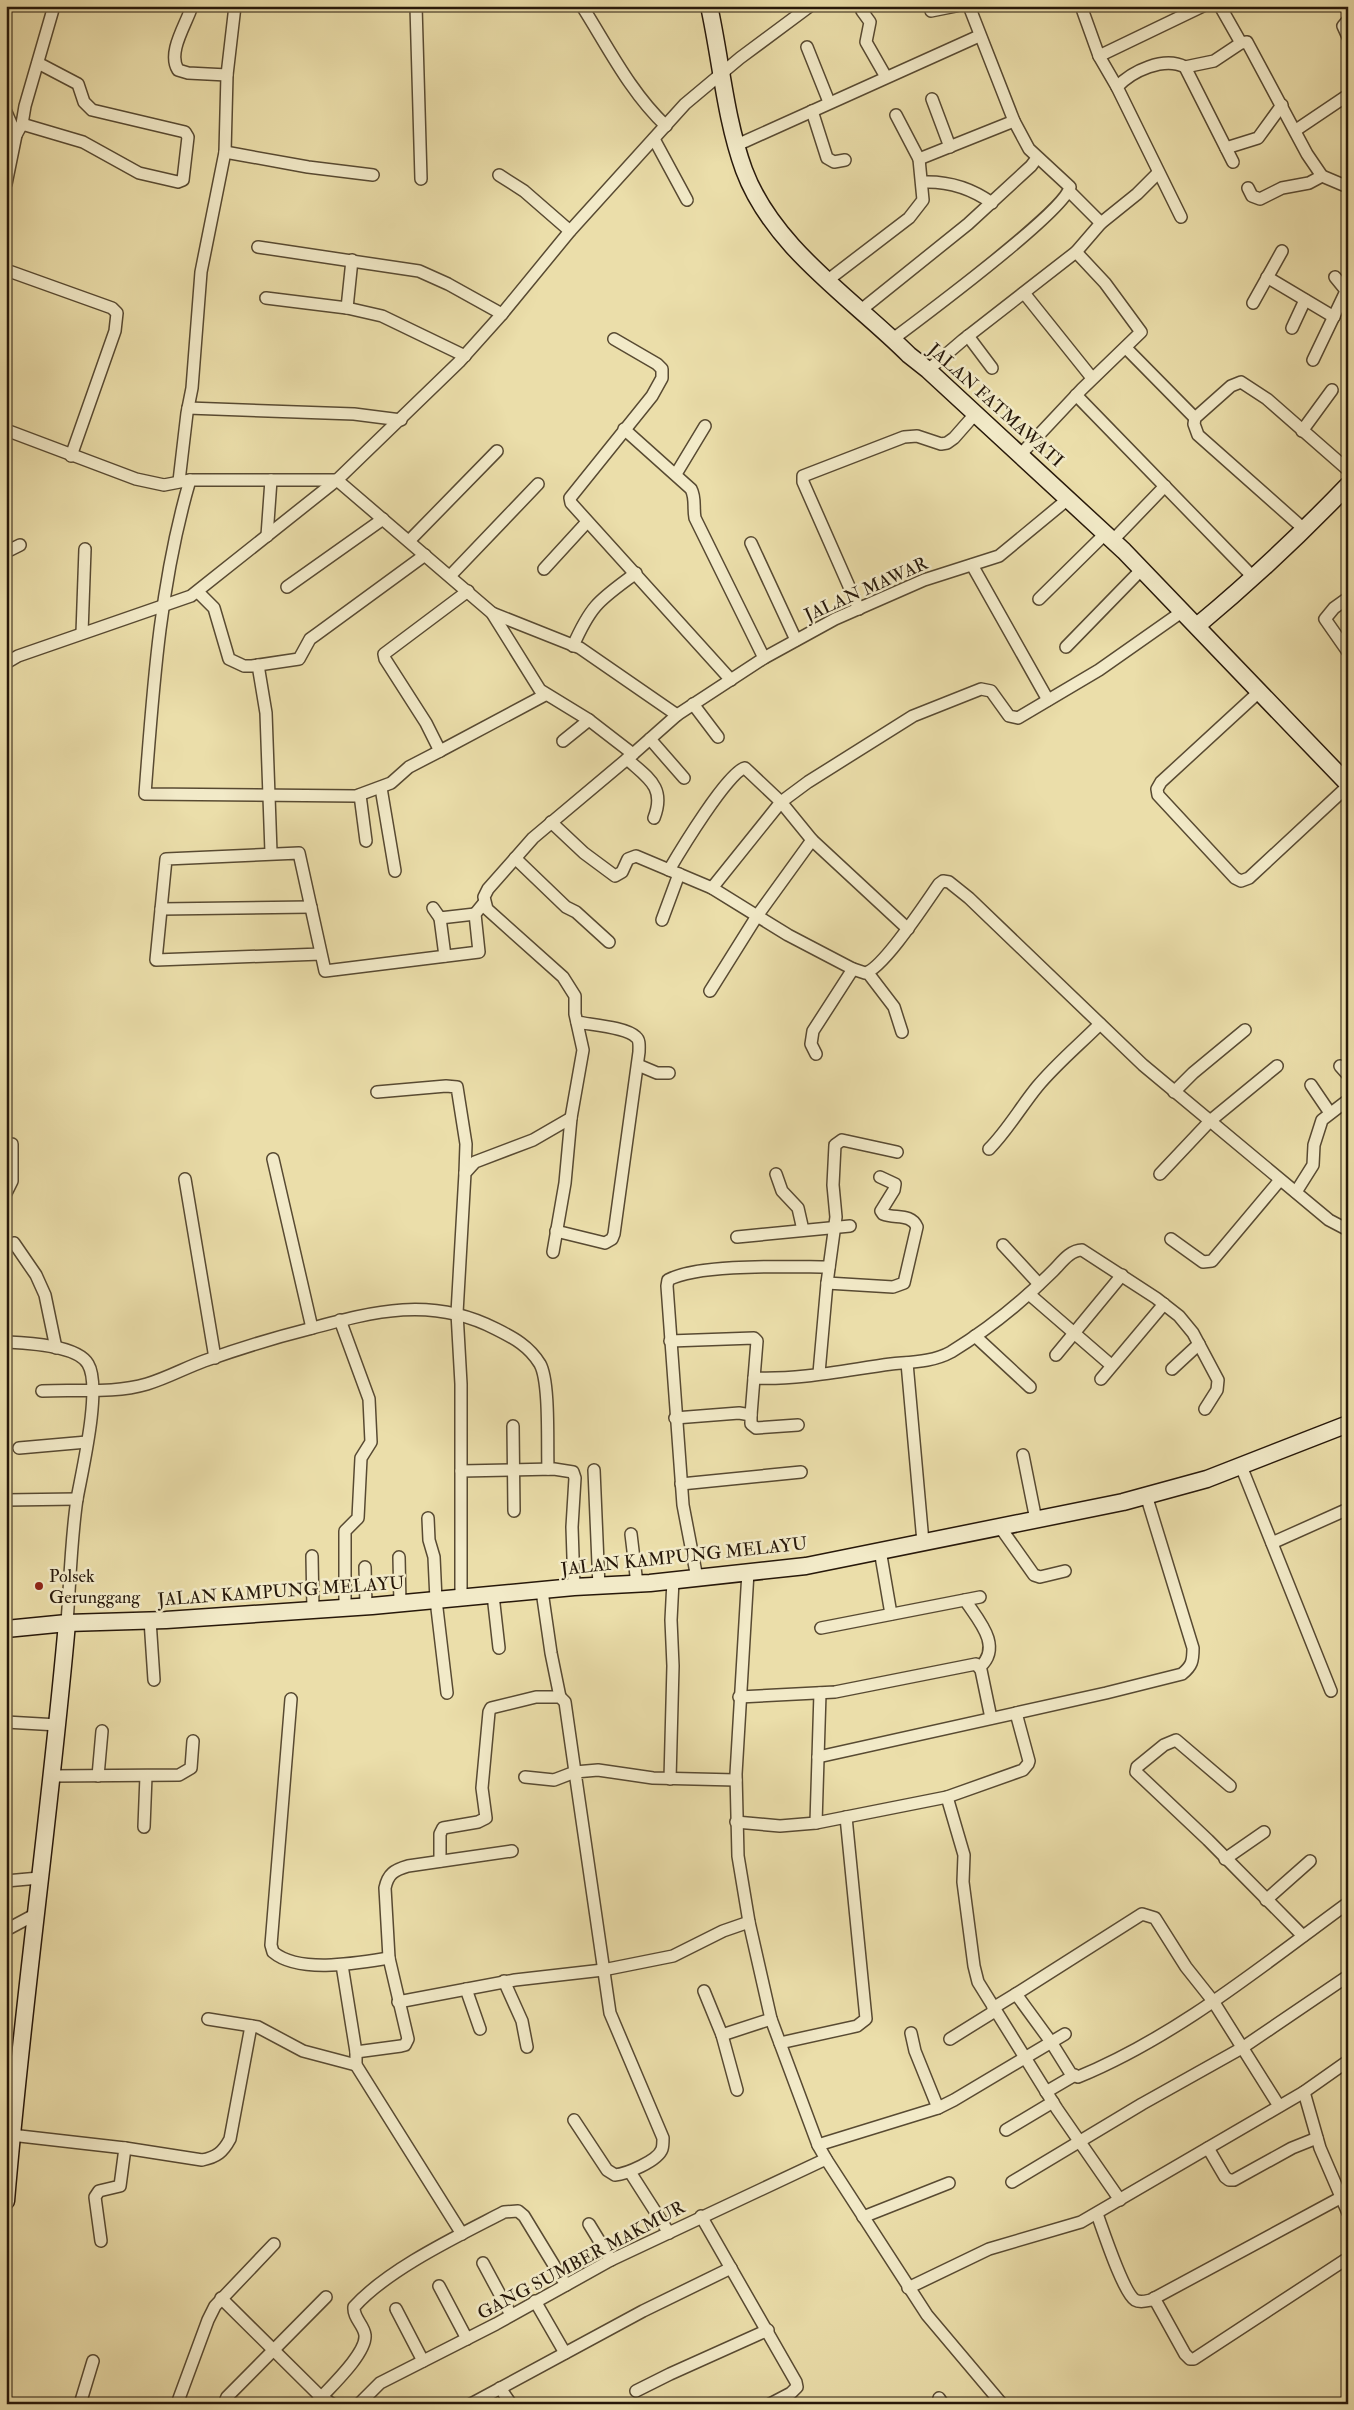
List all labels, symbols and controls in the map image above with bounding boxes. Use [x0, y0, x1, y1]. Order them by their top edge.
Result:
street label: JALAN FATMAWATI [922, 338, 1068, 472]
street label: JALAN MAWAR [800, 551, 933, 627]
street label: JALAN KAMPUNG MELAYU [559, 1532, 808, 1581]
place label: Polsek Gerunggang [49, 1565, 141, 1609]
street label: JALAN KAMPUNG MELAYU [156, 1571, 405, 1612]
marker: Polsek Gerunggang [33, 1580, 45, 1592]
street label: GANG SUMBER MAKMUR [473, 2195, 690, 2325]

